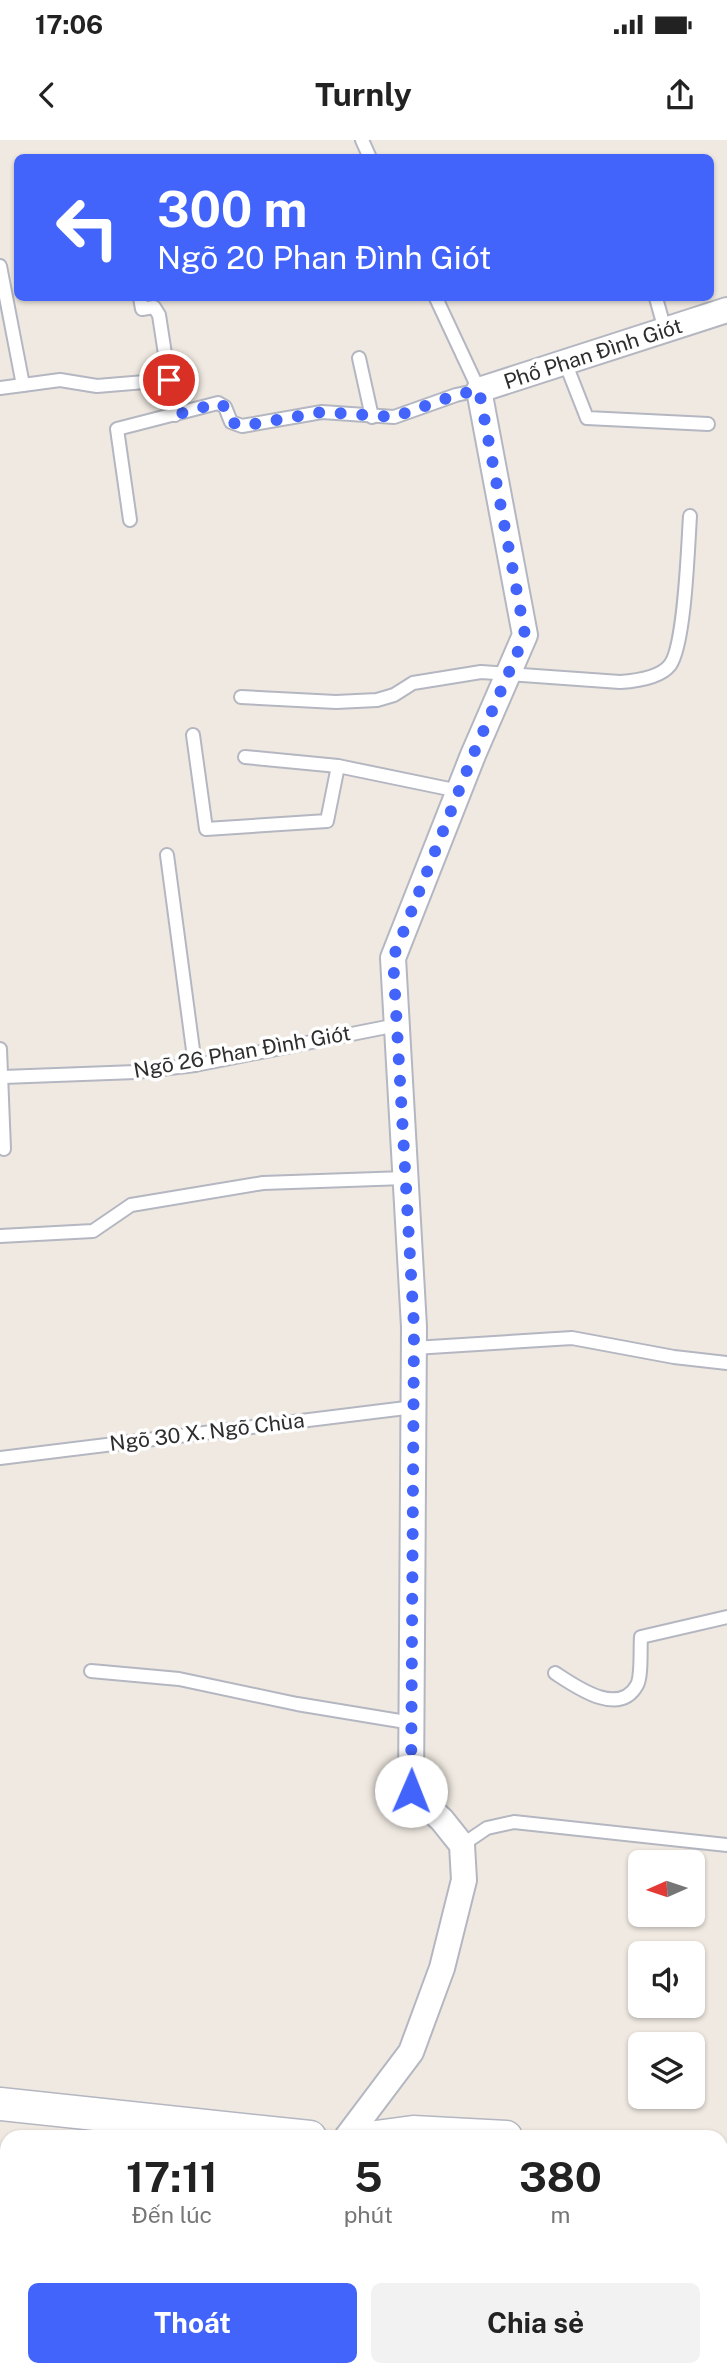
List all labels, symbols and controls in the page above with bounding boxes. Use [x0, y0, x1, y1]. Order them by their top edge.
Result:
text: 17:06 [35, 9, 103, 40]
icon: back [28, 76, 66, 114]
text: Turnly [315, 76, 412, 113]
icon: share [661, 76, 699, 114]
text: 300 m [157, 180, 307, 238]
icon: left [42, 182, 133, 273]
text: Ngõ 20 Phan Đình Giót [157, 239, 492, 276]
street label: Phố Phan Đình Giót [500, 313, 685, 394]
pin [139, 350, 199, 410]
icon: arrive [150, 361, 188, 399]
street label: Ngõ 26 Phan Đình Giót [132, 1020, 352, 1083]
street label: Ngõ 30 X. Ngõ Chùa [108, 1407, 306, 1456]
position arrow [374, 1754, 448, 1828]
north arrow [628, 1850, 705, 1927]
map controls [628, 1850, 705, 2109]
button: sound [628, 1941, 705, 2018]
button: layers [628, 2032, 705, 2109]
text: 17:11 [126, 2152, 218, 2201]
text: 5 [354, 2152, 382, 2201]
text: 380 [519, 2152, 602, 2201]
text: Đến lúc [132, 2201, 212, 2228]
text: phút [344, 2201, 393, 2228]
text: m [551, 2201, 570, 2228]
button: Thoát [28, 2283, 357, 2363]
button: Chia sẻ [371, 2283, 700, 2363]

